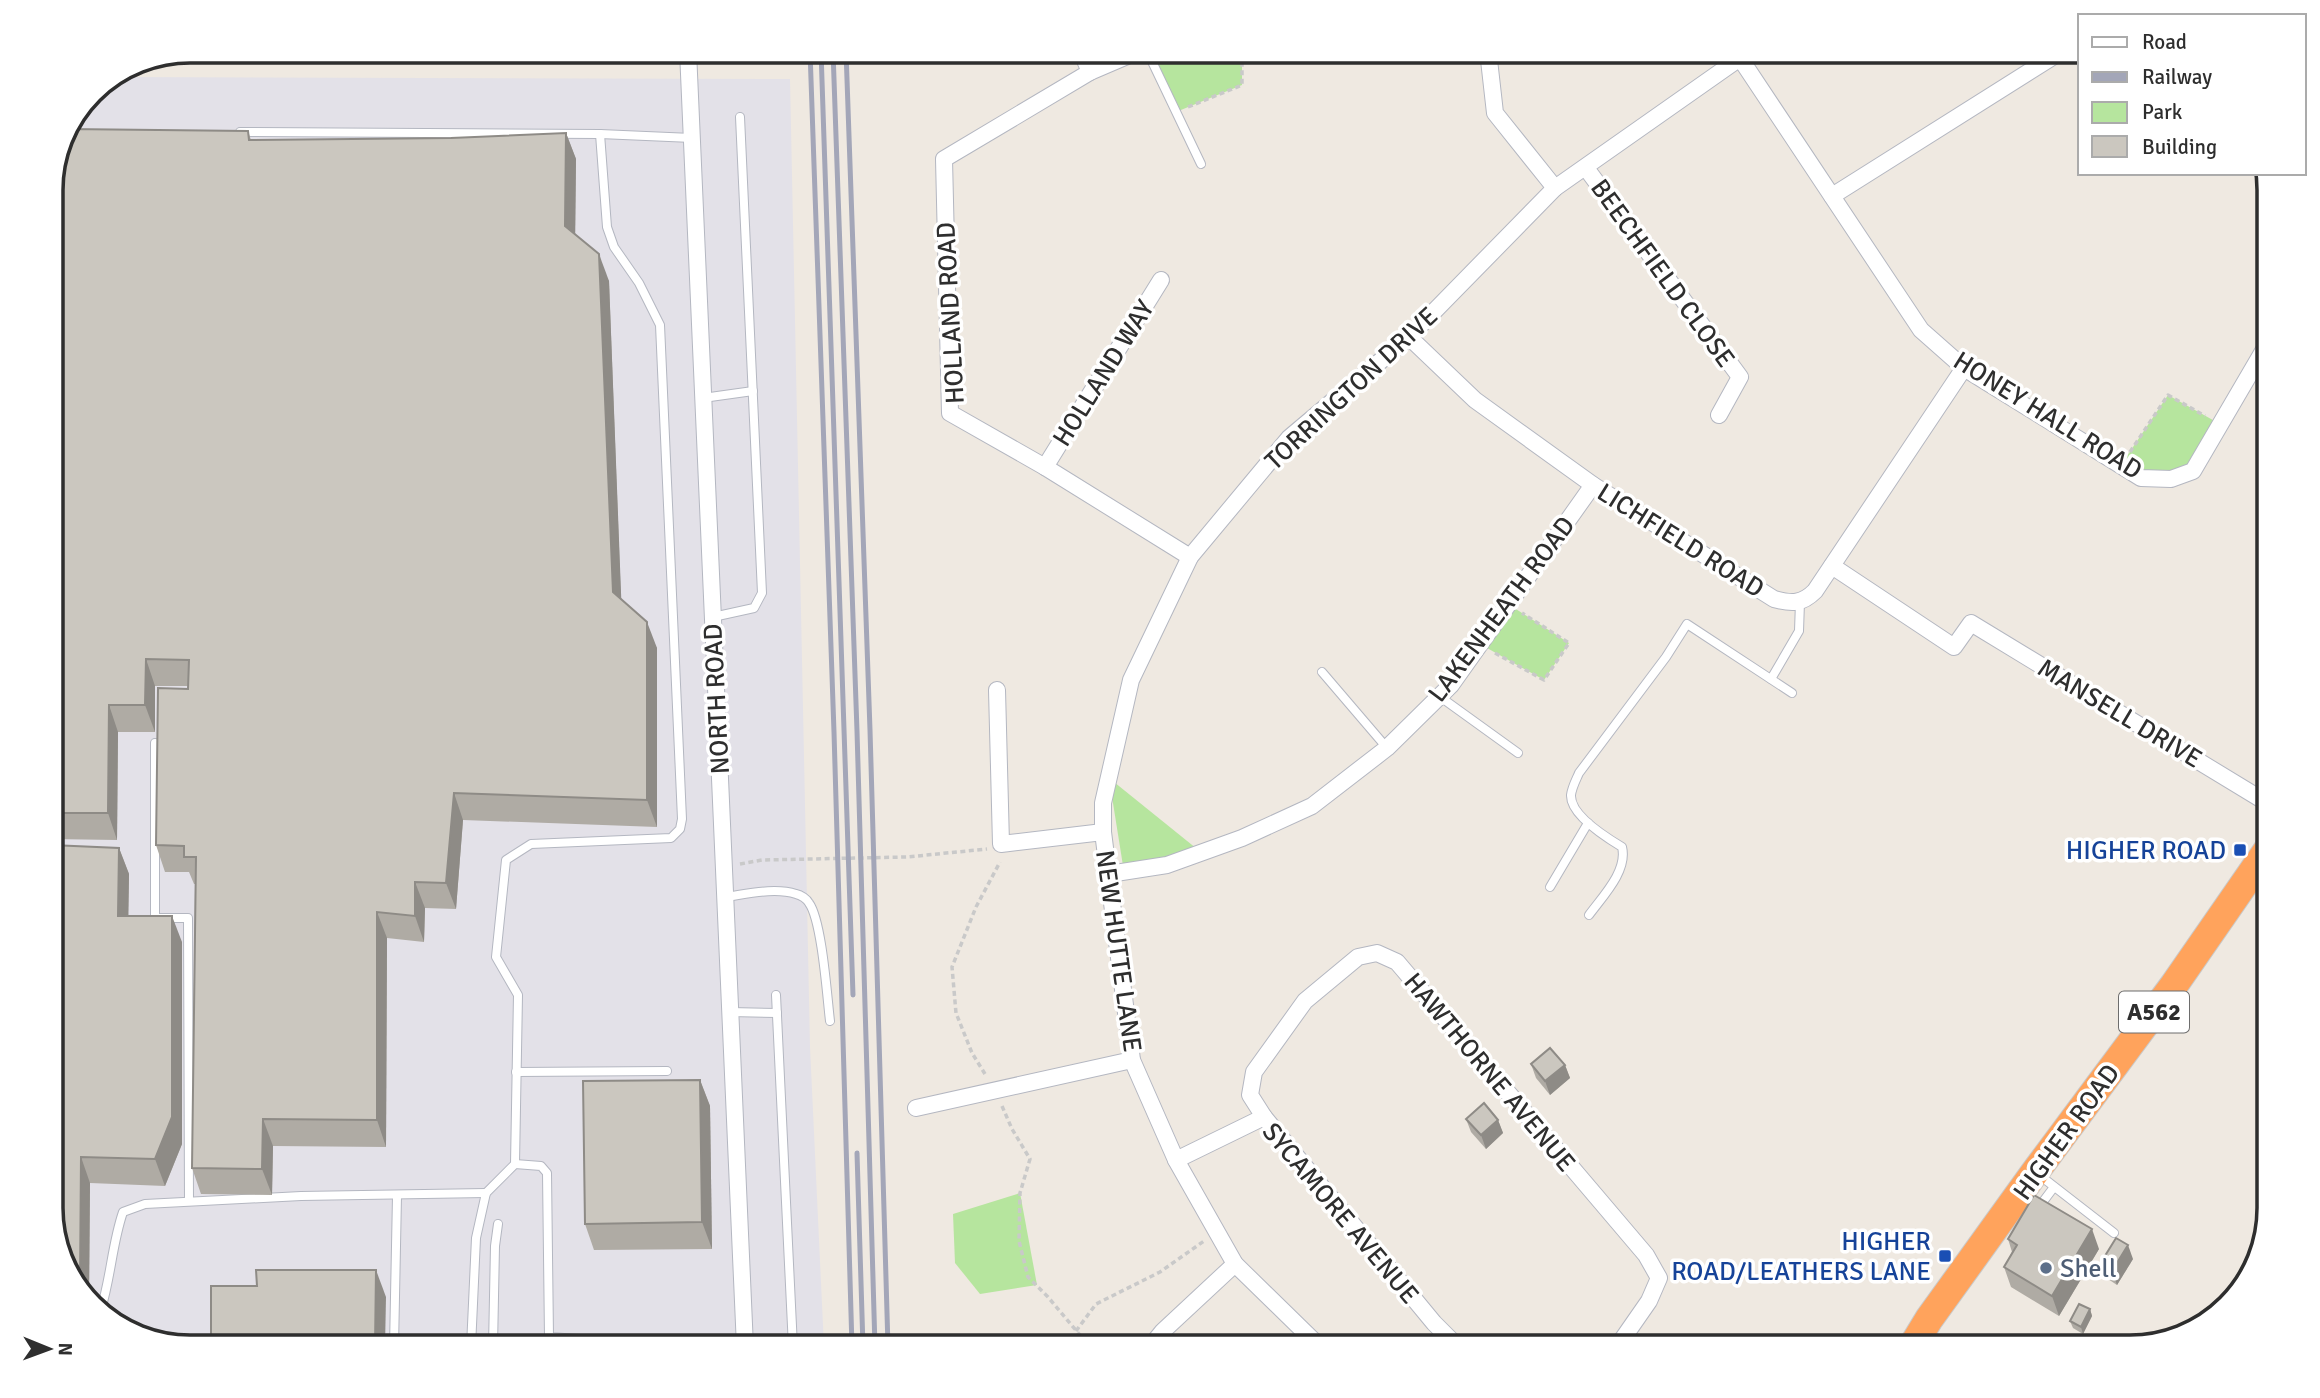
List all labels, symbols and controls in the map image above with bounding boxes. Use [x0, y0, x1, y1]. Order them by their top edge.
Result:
legend [2078, 14, 2306, 175]
text: Road [2142, 29, 2187, 55]
text: Railway [2142, 64, 2212, 90]
text: Park [2142, 99, 2183, 125]
text: Building [2142, 134, 2217, 160]
street label: BEECHFIELD CLOSE [1583, 173, 1741, 374]
street label: HOLLAND ROAD [930, 221, 972, 405]
street label: HOLLAND WAY [1046, 294, 1162, 453]
street label: TORRINGTON DRIVE [1259, 300, 1445, 477]
street label: HONEY HALL ROAD [1947, 345, 2148, 487]
street label: LICHFIELD ROAD [1591, 477, 1770, 605]
street label: LAKENHEATH ROAD [1421, 510, 1582, 709]
street label: NORTH ROAD [697, 623, 737, 775]
street label: MANSELL DRIVE [2032, 652, 2207, 775]
place label: HIGHER ROAD [2066, 835, 2226, 867]
marker: HIGHER ROAD [2232, 842, 2248, 858]
street label: NEW HUTTE LANE [1088, 848, 1148, 1054]
street label: HAWTHORNE AVENUE [1397, 967, 1582, 1179]
road number: A562 [2119, 992, 2189, 1032]
street label: HIGHER ROAD [2007, 1058, 2127, 1207]
street label: SYCAMORE AVENUE [1255, 1117, 1425, 1311]
place label: HIGHER ROAD/LEATHERS LANE [1671, 1226, 1931, 1288]
marker: HIGHER ROAD/LEATHERS LANE [1937, 1248, 1953, 1264]
place label: Shell [2060, 1253, 2117, 1285]
marker: Shell [2038, 1260, 2054, 1276]
north arrow [14, 1314, 84, 1384]
text: N [53, 1342, 77, 1356]

